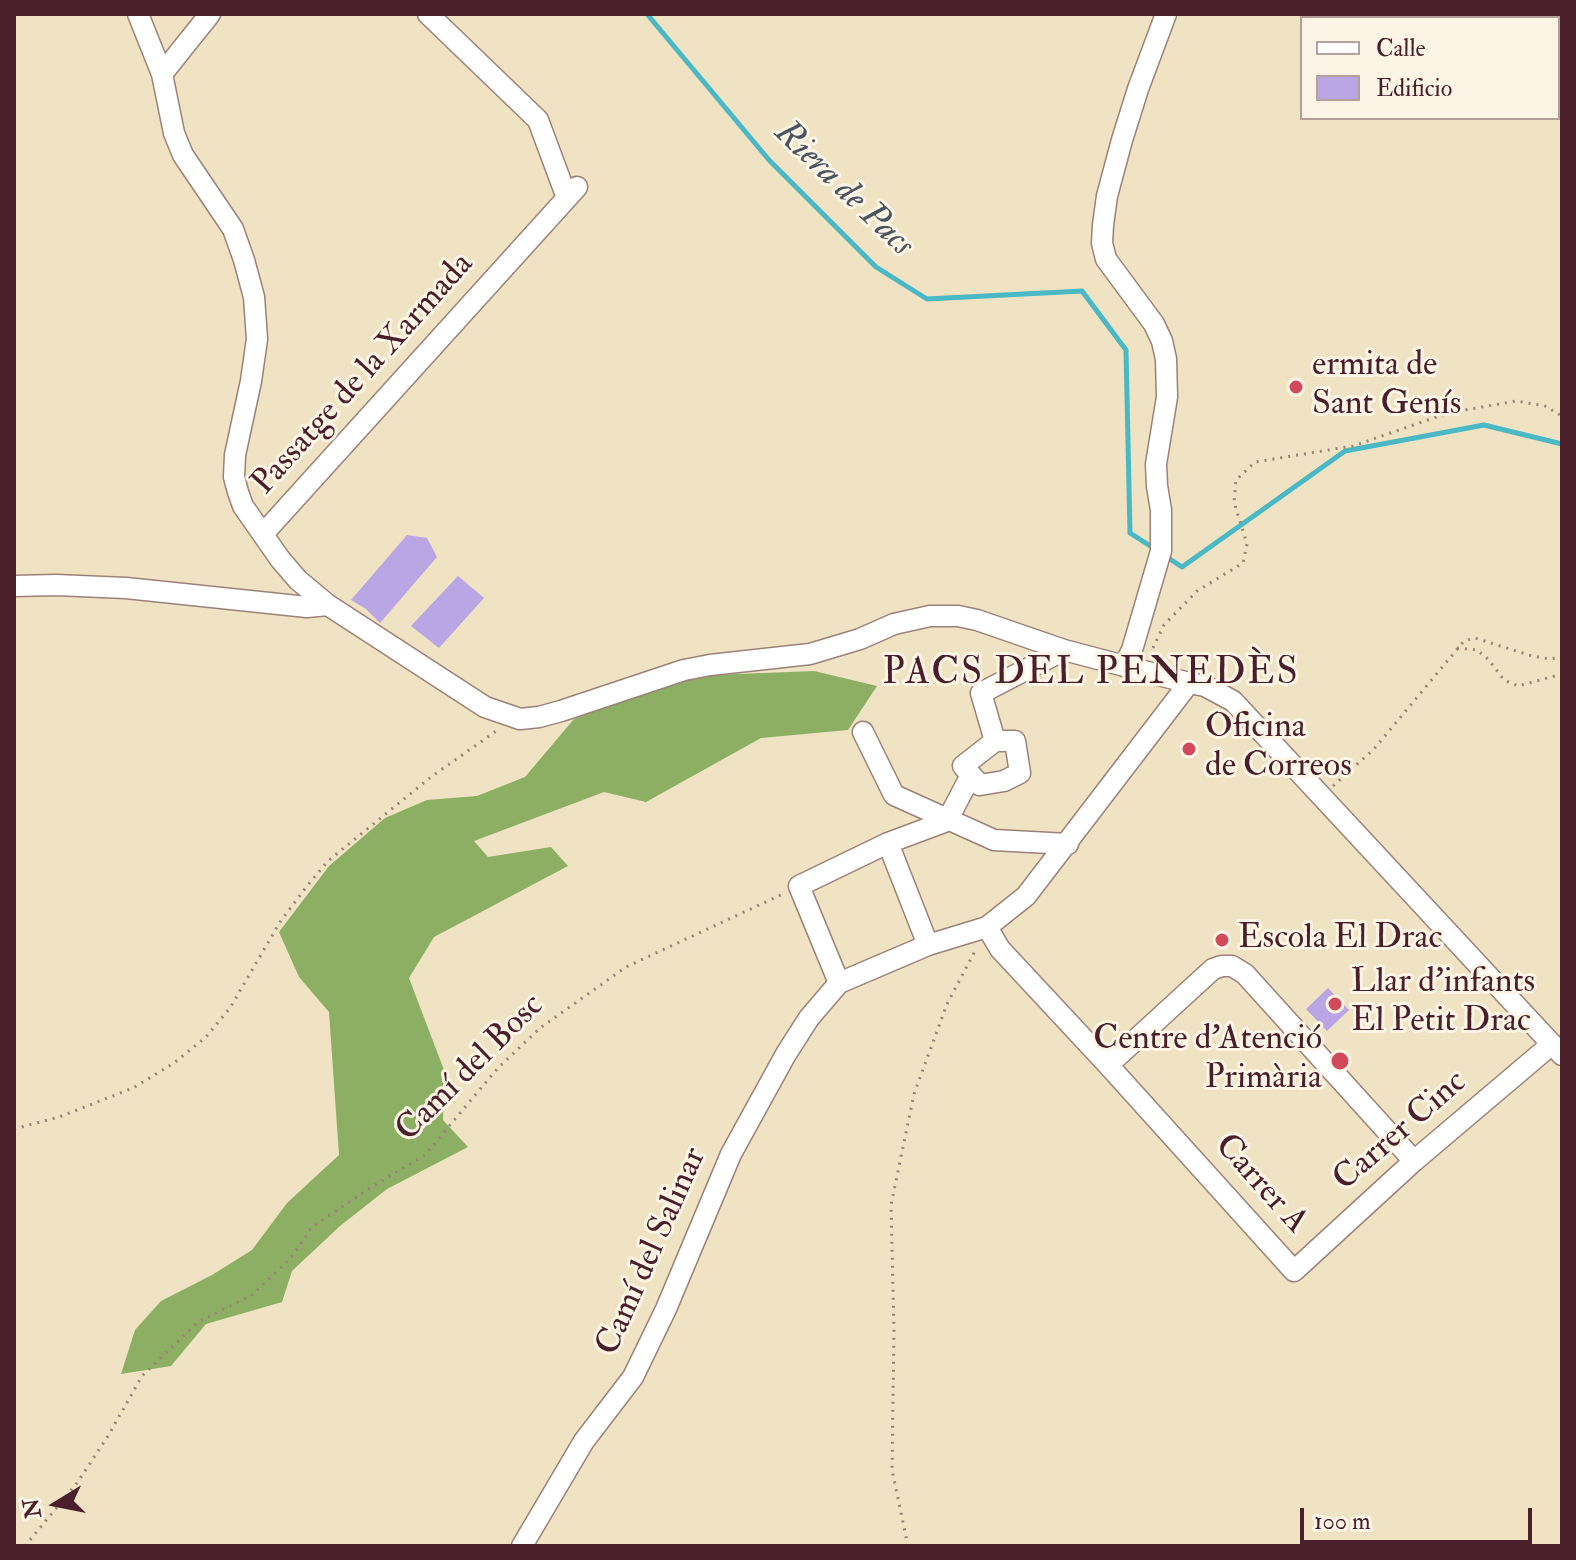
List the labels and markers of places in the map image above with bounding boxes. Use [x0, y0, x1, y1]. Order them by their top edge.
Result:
place label: ermita de Sant Genís [1312, 347, 1461, 426]
marker: ermita de Sant Genís [1287, 378, 1305, 396]
place label: Oficina de Correos [1205, 709, 1352, 788]
marker: Oficina de Correos [1180, 740, 1198, 758]
place label: Escola El Drac [1238, 920, 1442, 960]
marker: Escola El Drac [1213, 931, 1231, 949]
place label: Llar d'infants El Petit Drac [1351, 964, 1535, 1044]
marker: Llar d'infants El Petit Drac [1326, 995, 1344, 1013]
place label: Centre d'Atenció Primària [1093, 1021, 1322, 1100]
marker: Centre d'Atenció Primària [1329, 1050, 1351, 1072]

